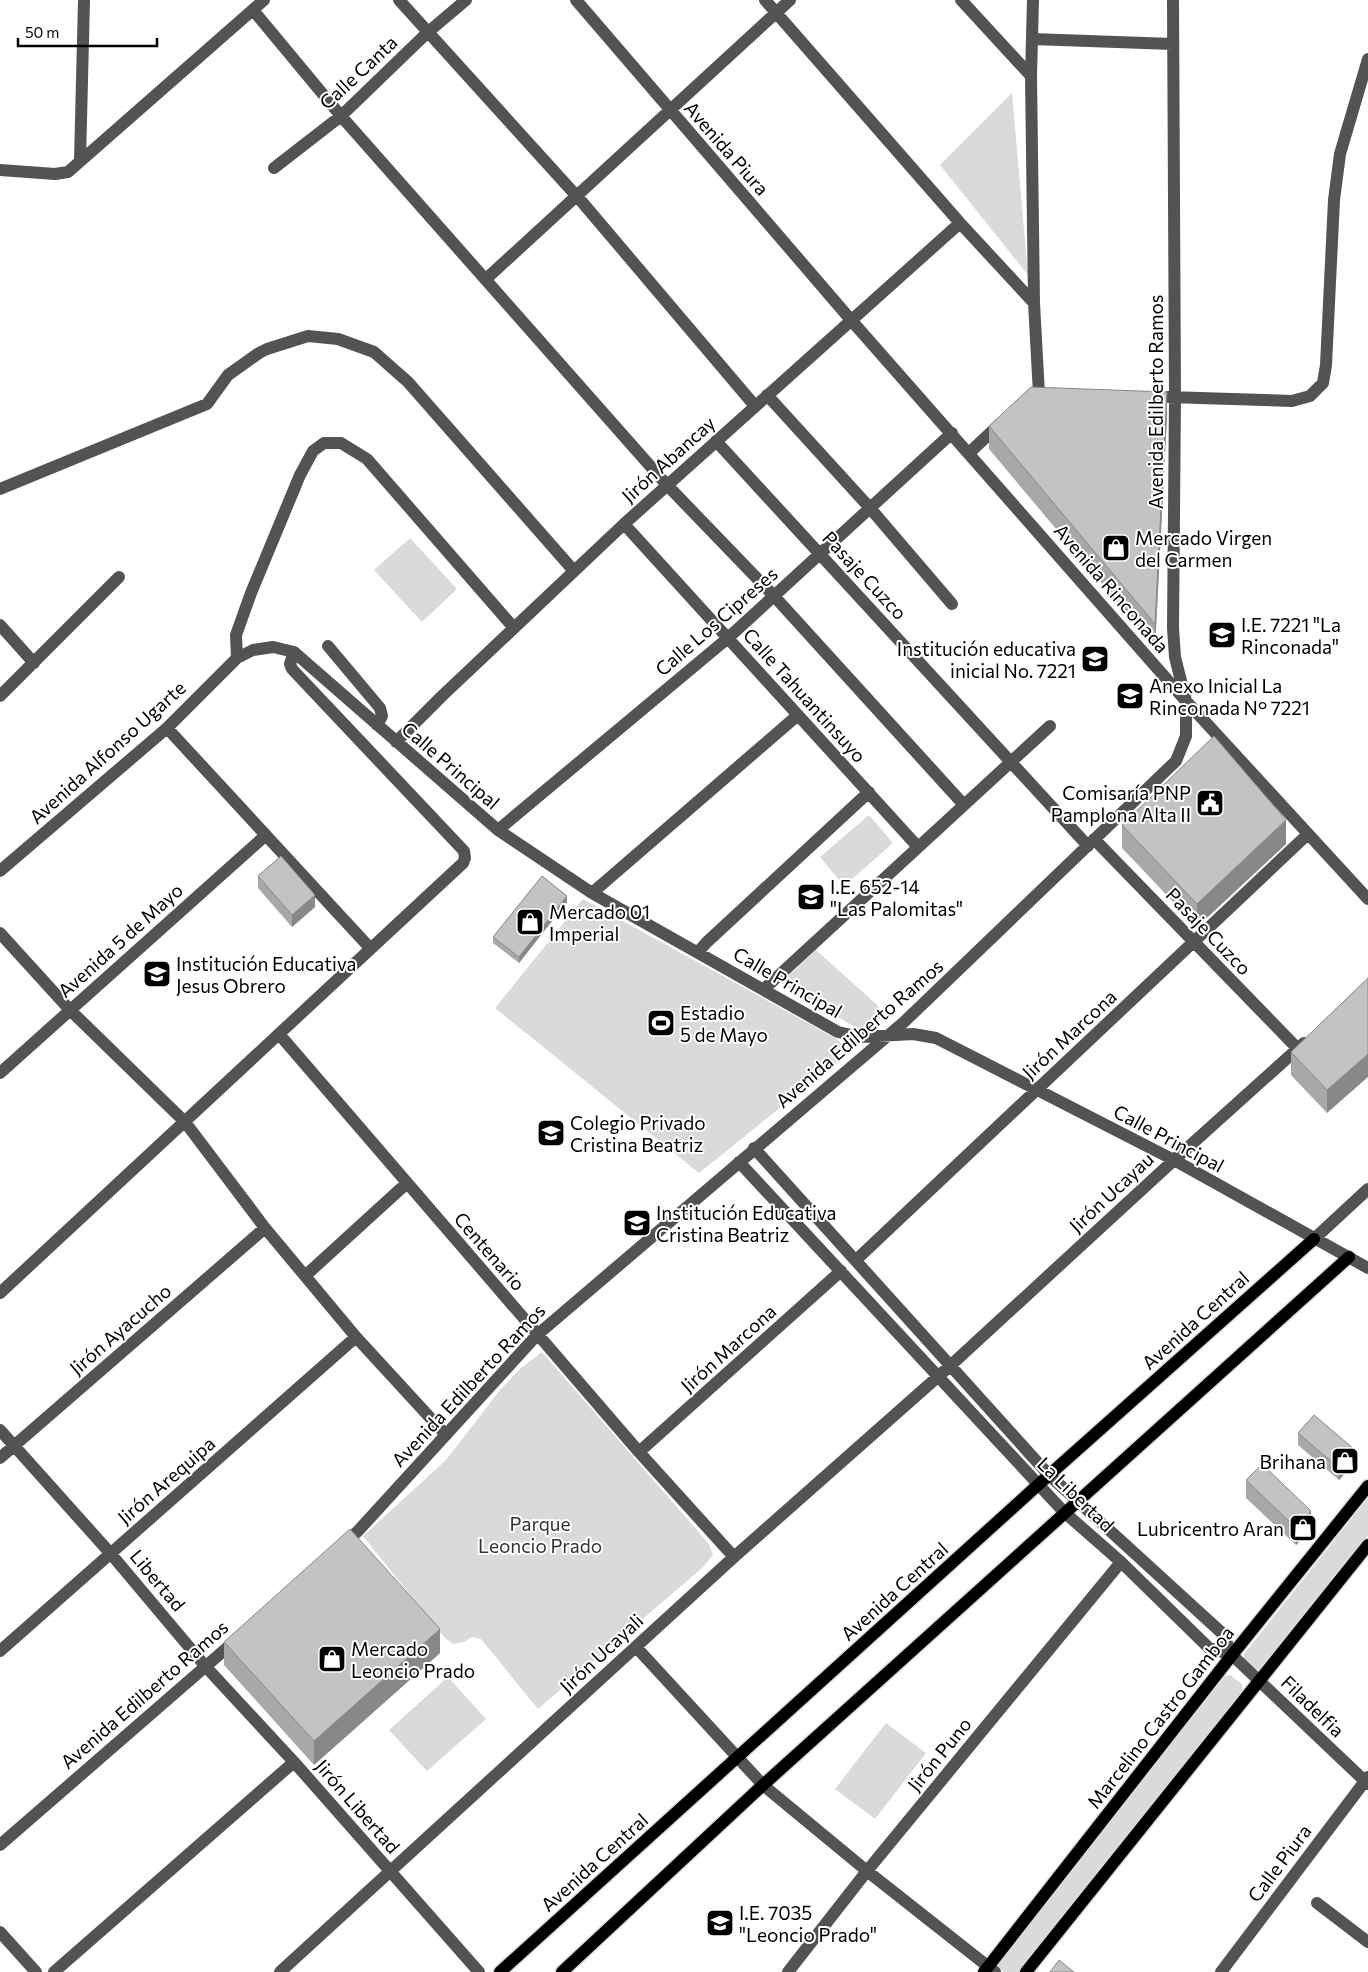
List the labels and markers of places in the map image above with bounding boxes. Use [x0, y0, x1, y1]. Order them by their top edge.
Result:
place label: Mercado Virgen del Carmen [1135, 526, 1272, 571]
shop icon: Mercado Virgen del Carmen [1101, 533, 1131, 563]
place label: I.E. 7221 "La Rinconada" [1241, 613, 1341, 658]
school or university icon: I.E. 7221 "La Rinconada" [1207, 620, 1237, 650]
place label: Institución educativa inicial No. 7221 [897, 637, 1076, 682]
school or university icon: Institución educativa inicial No. 7221 [1080, 644, 1110, 674]
place label: Anexo Inicial La Rinconada N° 7221 [1149, 674, 1310, 719]
school or university icon: Anexo Inicial La Rinconada N° 7221 [1115, 681, 1145, 711]
place label: Comisaría PNP Pamplona Alta II [1051, 781, 1191, 826]
public building icon: Comisaría PNP Pamplona Alta II [1195, 788, 1225, 818]
place label: I.E. 652-14 "Las Palomitas" [830, 875, 963, 920]
school or university icon: I.E. 652-14 "Las Palomitas" [796, 882, 826, 912]
place label: Mercado 01 Imperial [549, 900, 650, 945]
shop icon: Mercado 01 Imperial [515, 907, 545, 937]
place label: Institución Educativa Jesus Obrero [176, 952, 356, 997]
school or university icon: Institución Educativa Jesus Obrero [142, 959, 172, 989]
place label: Estadio 5 de Mayo [680, 1001, 768, 1046]
sports icon: Estadio 5 de Mayo [646, 1008, 676, 1038]
place label: Colegio Privado Cristina Beatriz [570, 1111, 706, 1156]
school or university icon: Colegio Privado Cristina Beatriz [536, 1118, 566, 1148]
place label: Institución Educativa Cristina Beatriz [656, 1201, 836, 1246]
school or university icon: Institución Educativa Cristina Beatriz [622, 1208, 652, 1238]
shop icon: Brihana [1330, 1446, 1360, 1476]
place label: Brihana [1260, 1450, 1326, 1473]
shop icon: Lubricentro Aran [1288, 1513, 1318, 1543]
place label: Lubricentro Aran [1137, 1517, 1284, 1540]
place label: Mercado Leoncio Prado [351, 1637, 475, 1682]
shop icon: Mercado Leoncio Prado [317, 1644, 347, 1674]
place label: I.E. 7035 "Leoncio Prado" [739, 1901, 877, 1946]
school or university icon: I.E. 7035 "Leoncio Prado" [705, 1908, 735, 1938]

